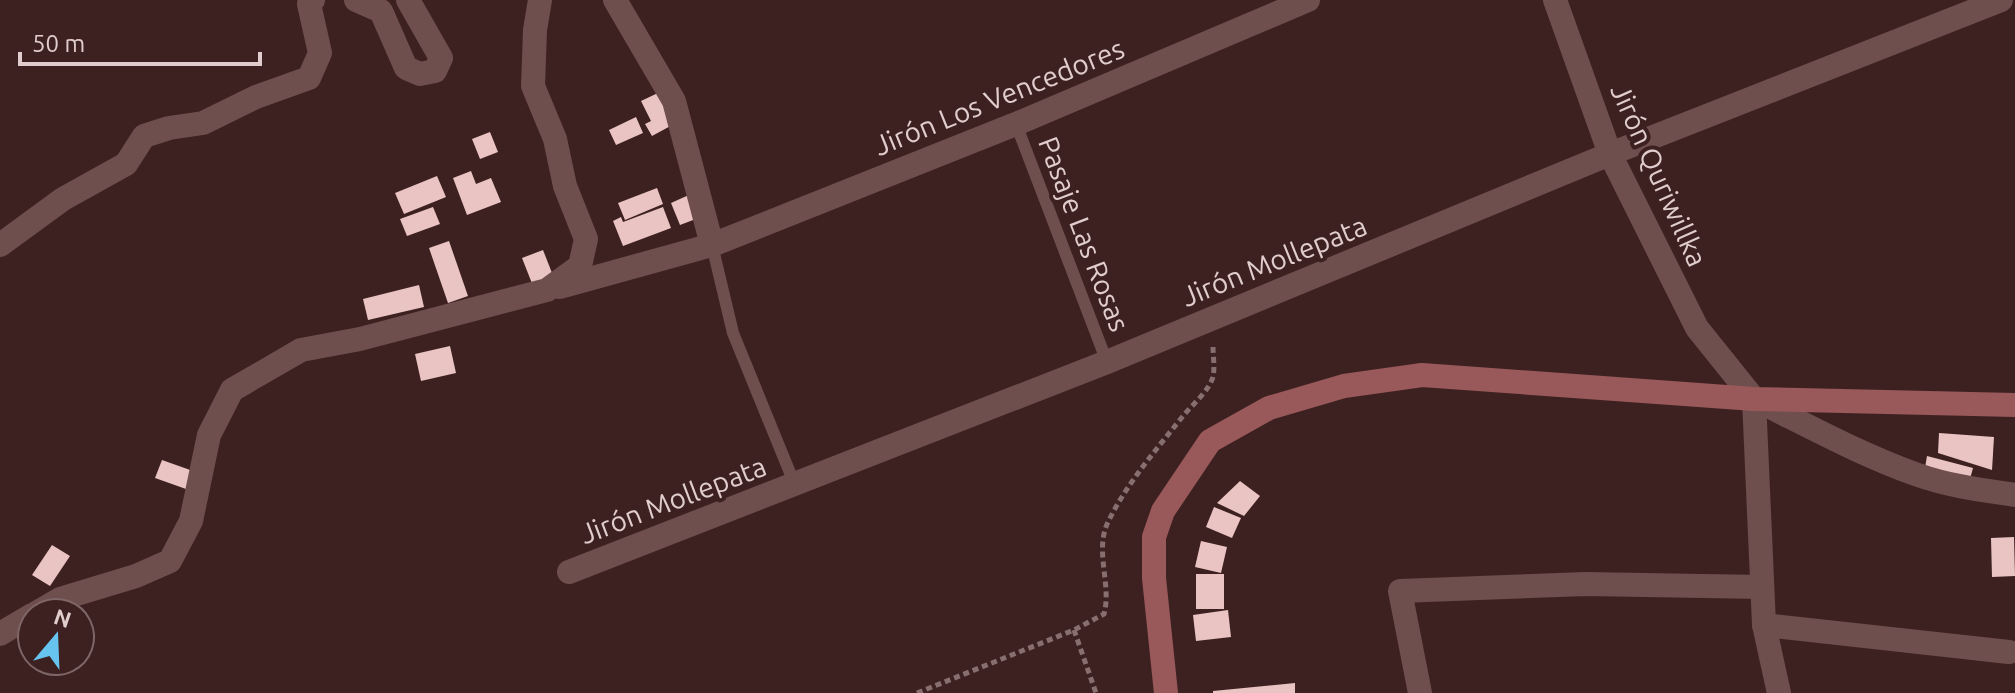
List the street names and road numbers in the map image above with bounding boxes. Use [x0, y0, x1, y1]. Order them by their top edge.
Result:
street label: Jirón Los Vencedores [869, 32, 1128, 161]
street label: Jirón Quriwillka [1605, 79, 1714, 271]
street label: Pasaje Las Rosas [1033, 132, 1136, 335]
street label: Jirón Mollepata [1177, 209, 1371, 312]
street label: Jirón Mollepata [575, 450, 770, 549]

